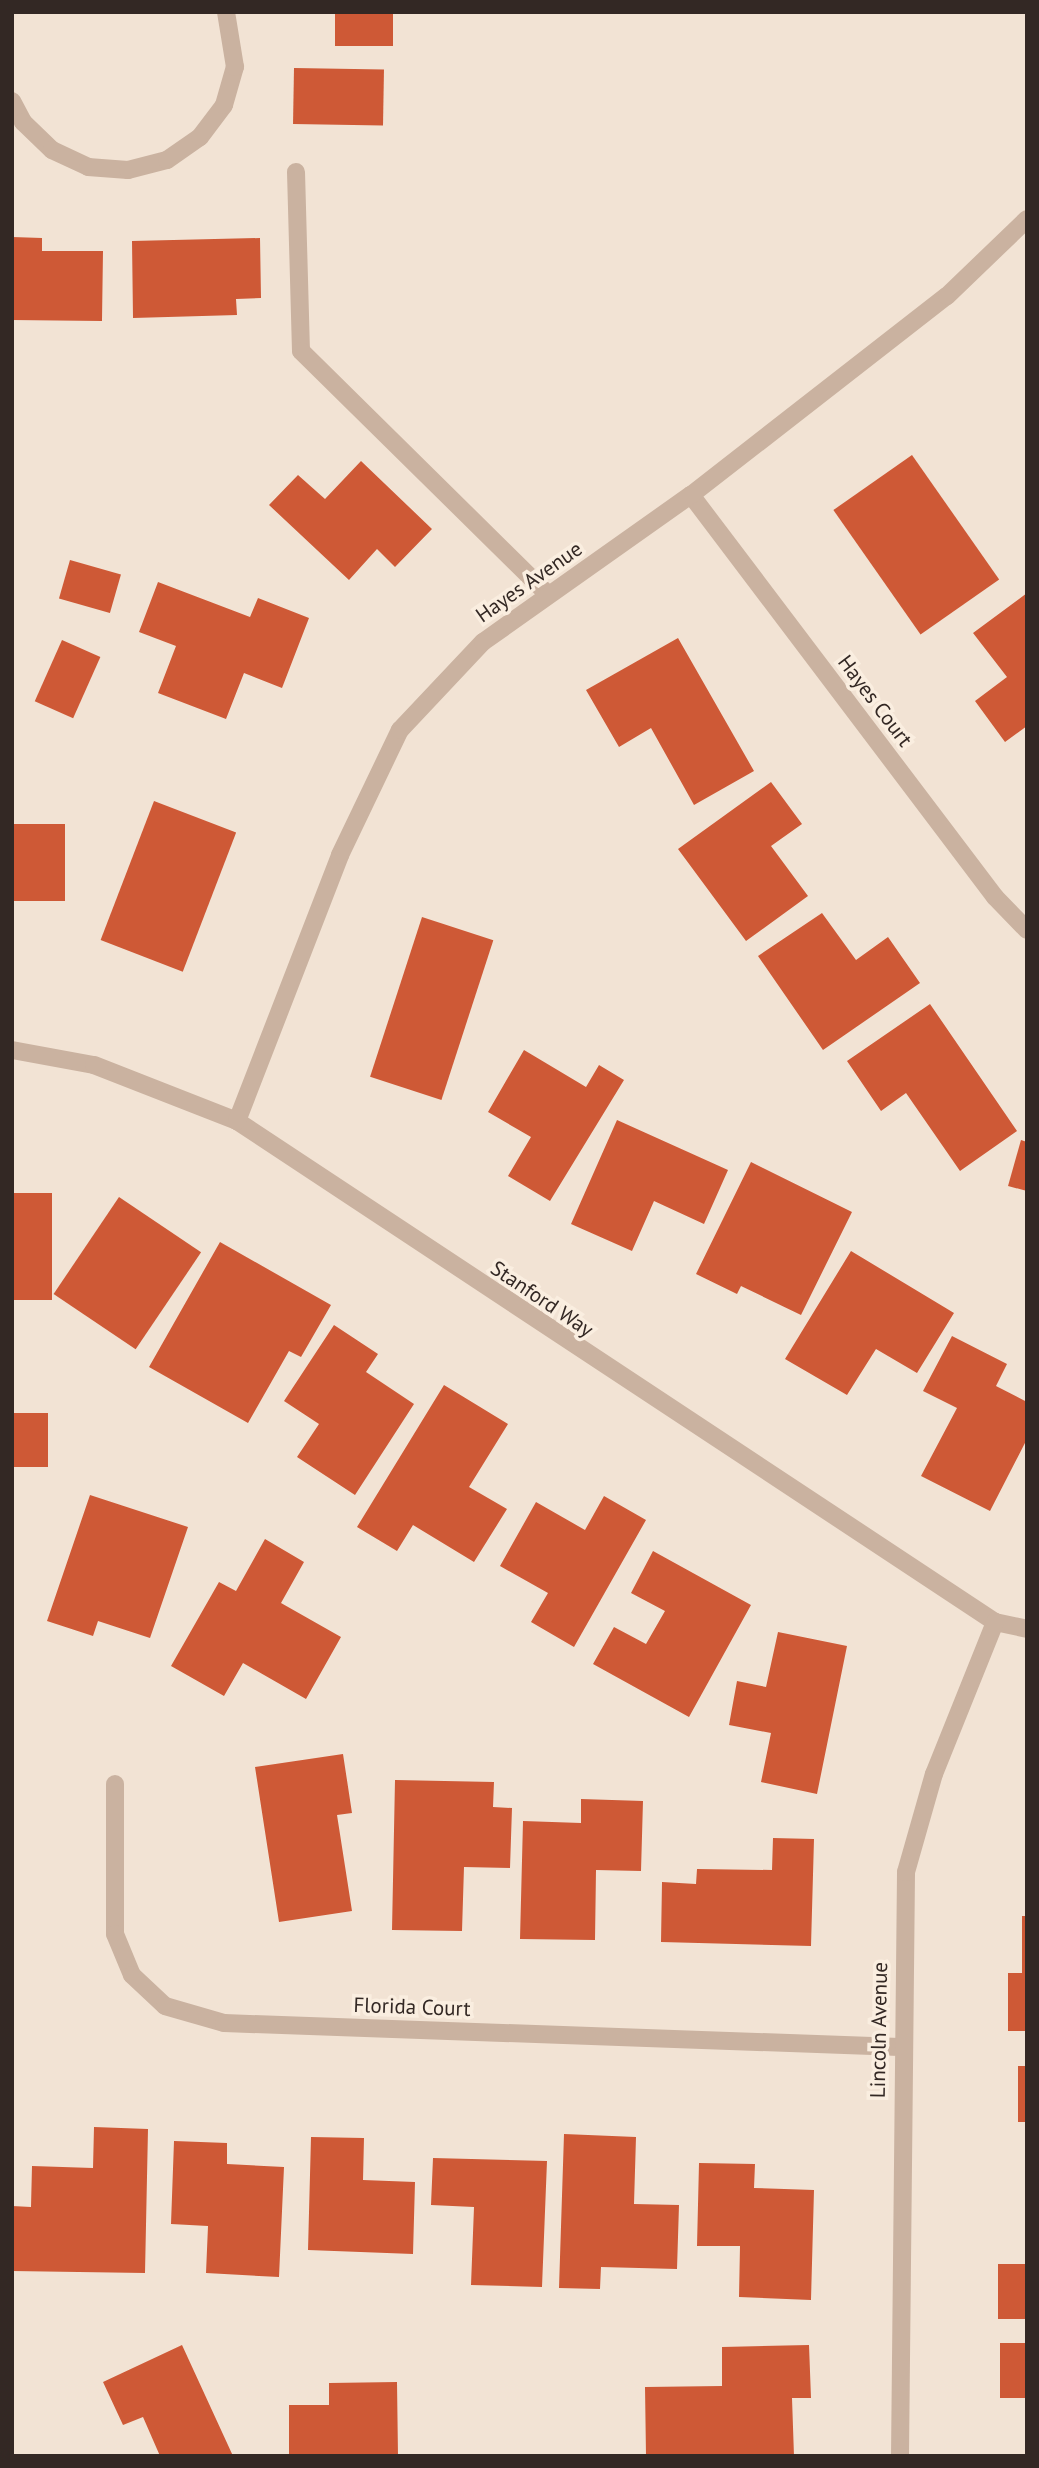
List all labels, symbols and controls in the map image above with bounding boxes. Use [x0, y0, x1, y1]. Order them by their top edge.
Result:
street label: Hayes Avenue [471, 536, 587, 628]
street label: Hayes Court [832, 650, 918, 752]
street label: Stanford Way [486, 1255, 598, 1343]
street label: Lincoln Avenue [865, 1961, 893, 2099]
street label: Florida Court [353, 1992, 471, 2022]

